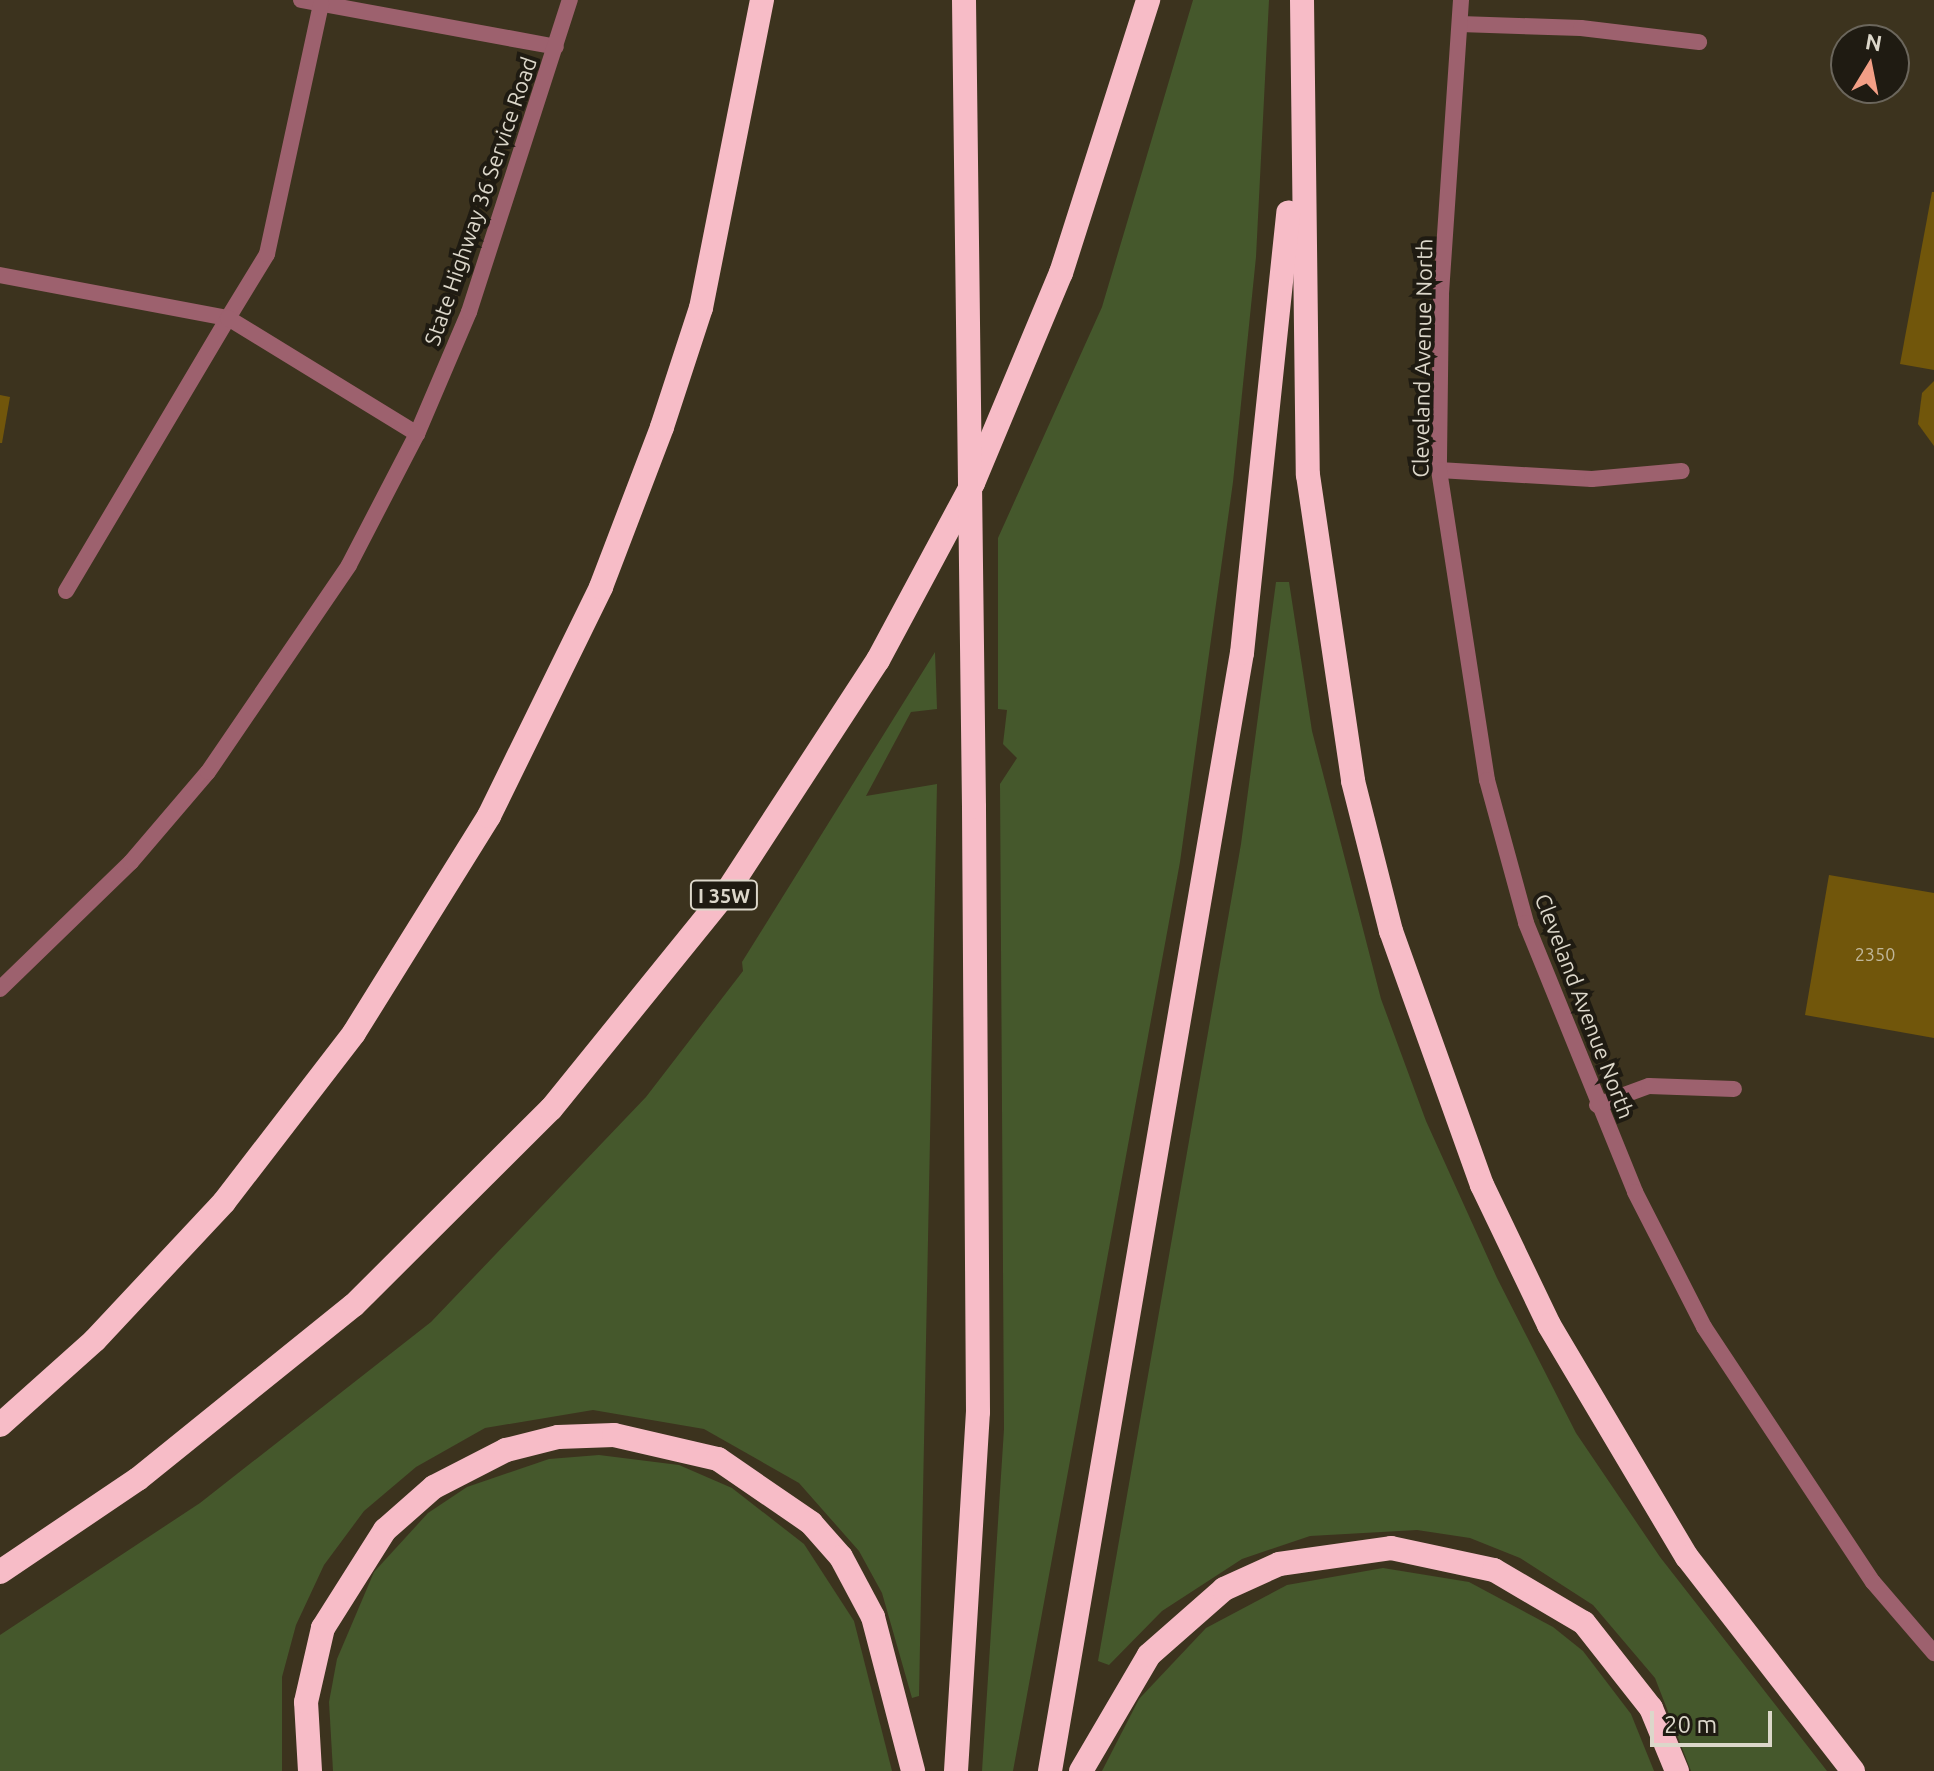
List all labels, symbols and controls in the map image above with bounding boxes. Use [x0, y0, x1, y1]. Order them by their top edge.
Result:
north arrow [1830, 24, 1910, 104]
text: N [1864, 28, 1884, 56]
street label: State Highway 36 Service Road [418, 53, 542, 349]
street label: Cleveland Avenue North [1407, 238, 1437, 478]
road number: I 35W [688, 879, 760, 911]
street label: Cleveland Avenue North [1530, 890, 1640, 1122]
house number: 2350 [1855, 943, 1895, 965]
scale bar [1654, 1695, 1776, 1745]
text: 20 m [1664, 1711, 1717, 1738]

